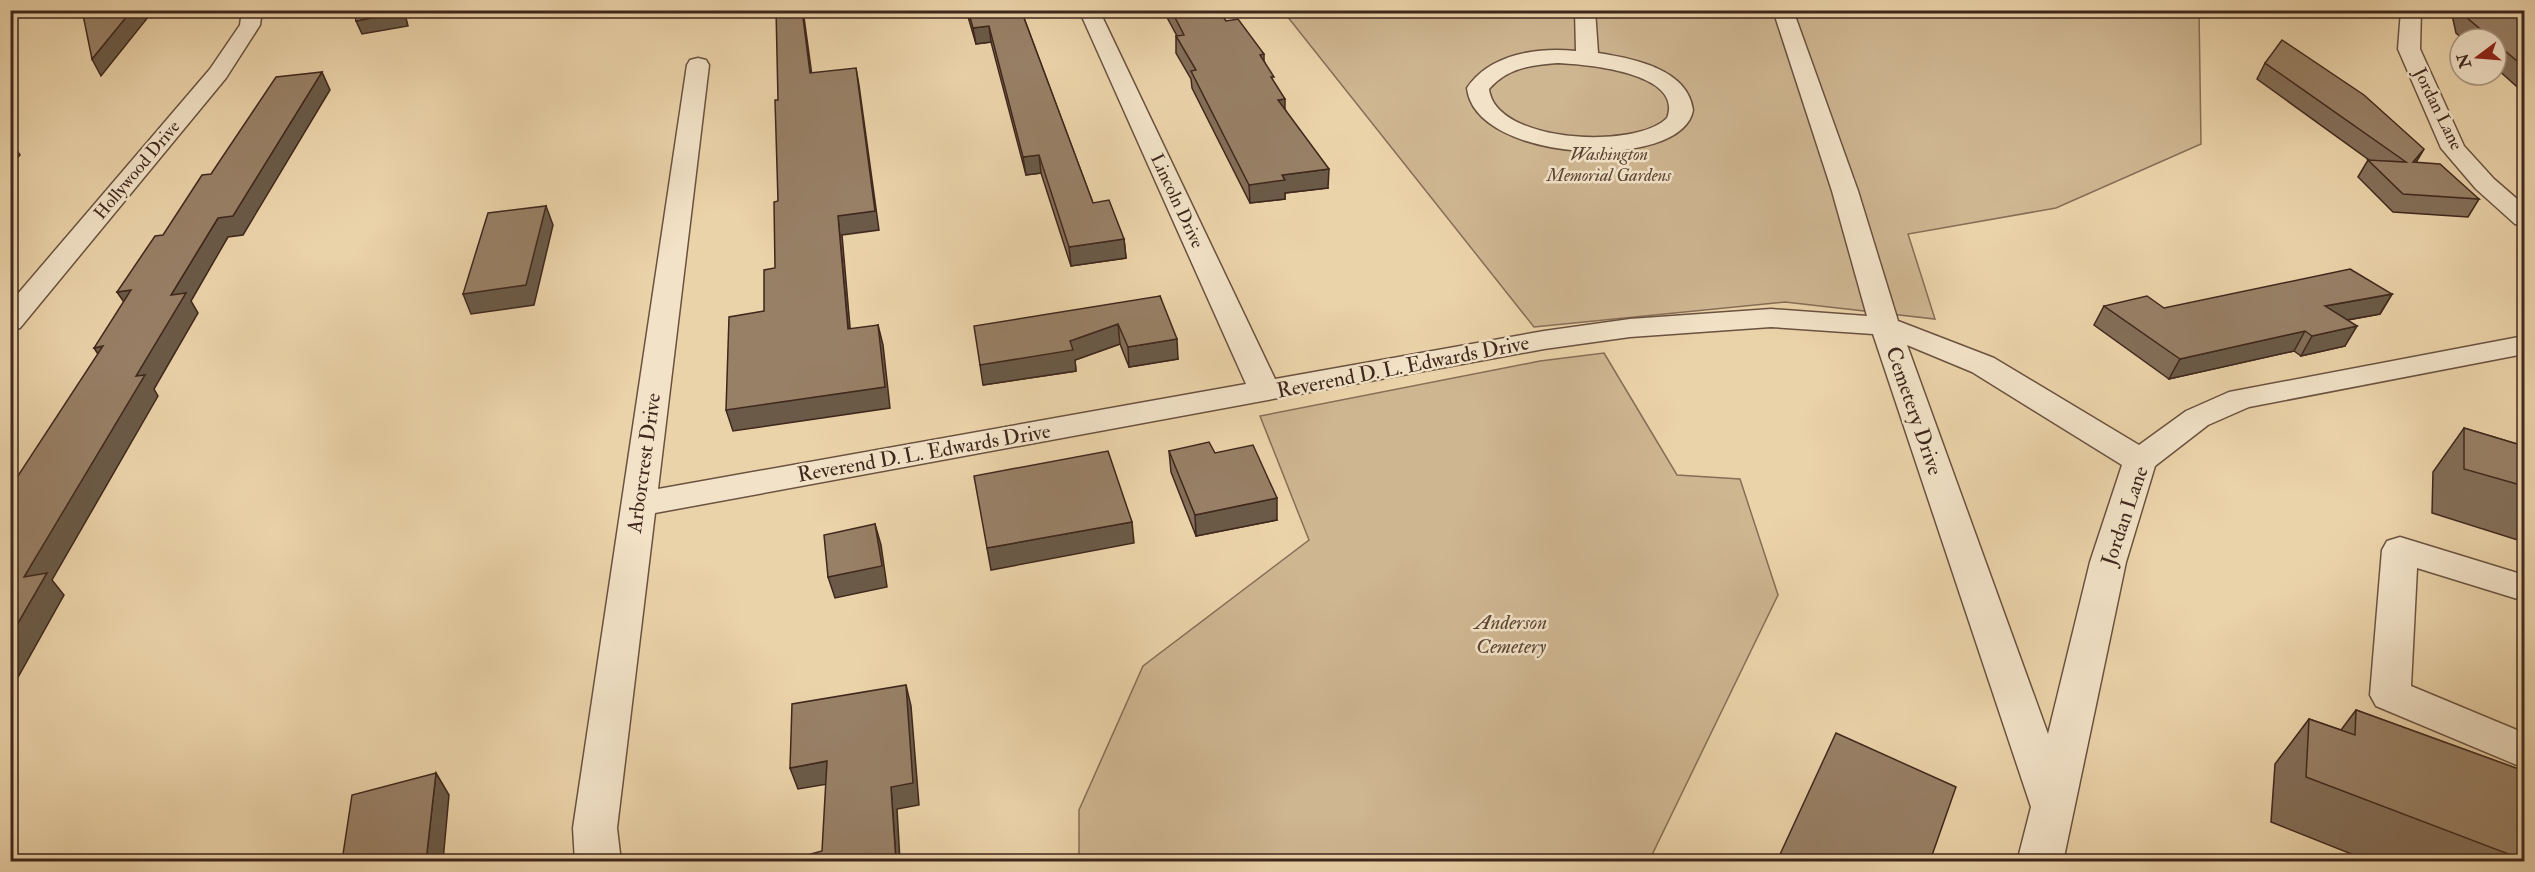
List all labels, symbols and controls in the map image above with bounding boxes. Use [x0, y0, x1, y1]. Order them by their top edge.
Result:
north arrow [2448, 27, 2508, 87]
text: N [2453, 51, 2476, 71]
street label: Jordan Lane [2408, 63, 2468, 154]
street label: Hollywood Drive [89, 115, 185, 224]
park label: Washington Memorial Gardens [1546, 143, 1672, 187]
street label: Lincoln Drive [1145, 150, 1209, 252]
street label: Reverend D. L. Edwards Drive [1274, 329, 1532, 405]
street label: Cemetery Drive [1879, 343, 1949, 479]
street label: Arborcrest Drive [621, 391, 667, 536]
street label: Reverend D. L. Edwards Drive [795, 417, 1053, 489]
street label: Jordan Lane [2095, 462, 2155, 570]
park label: Anderson Cemetery [1473, 609, 1547, 660]

